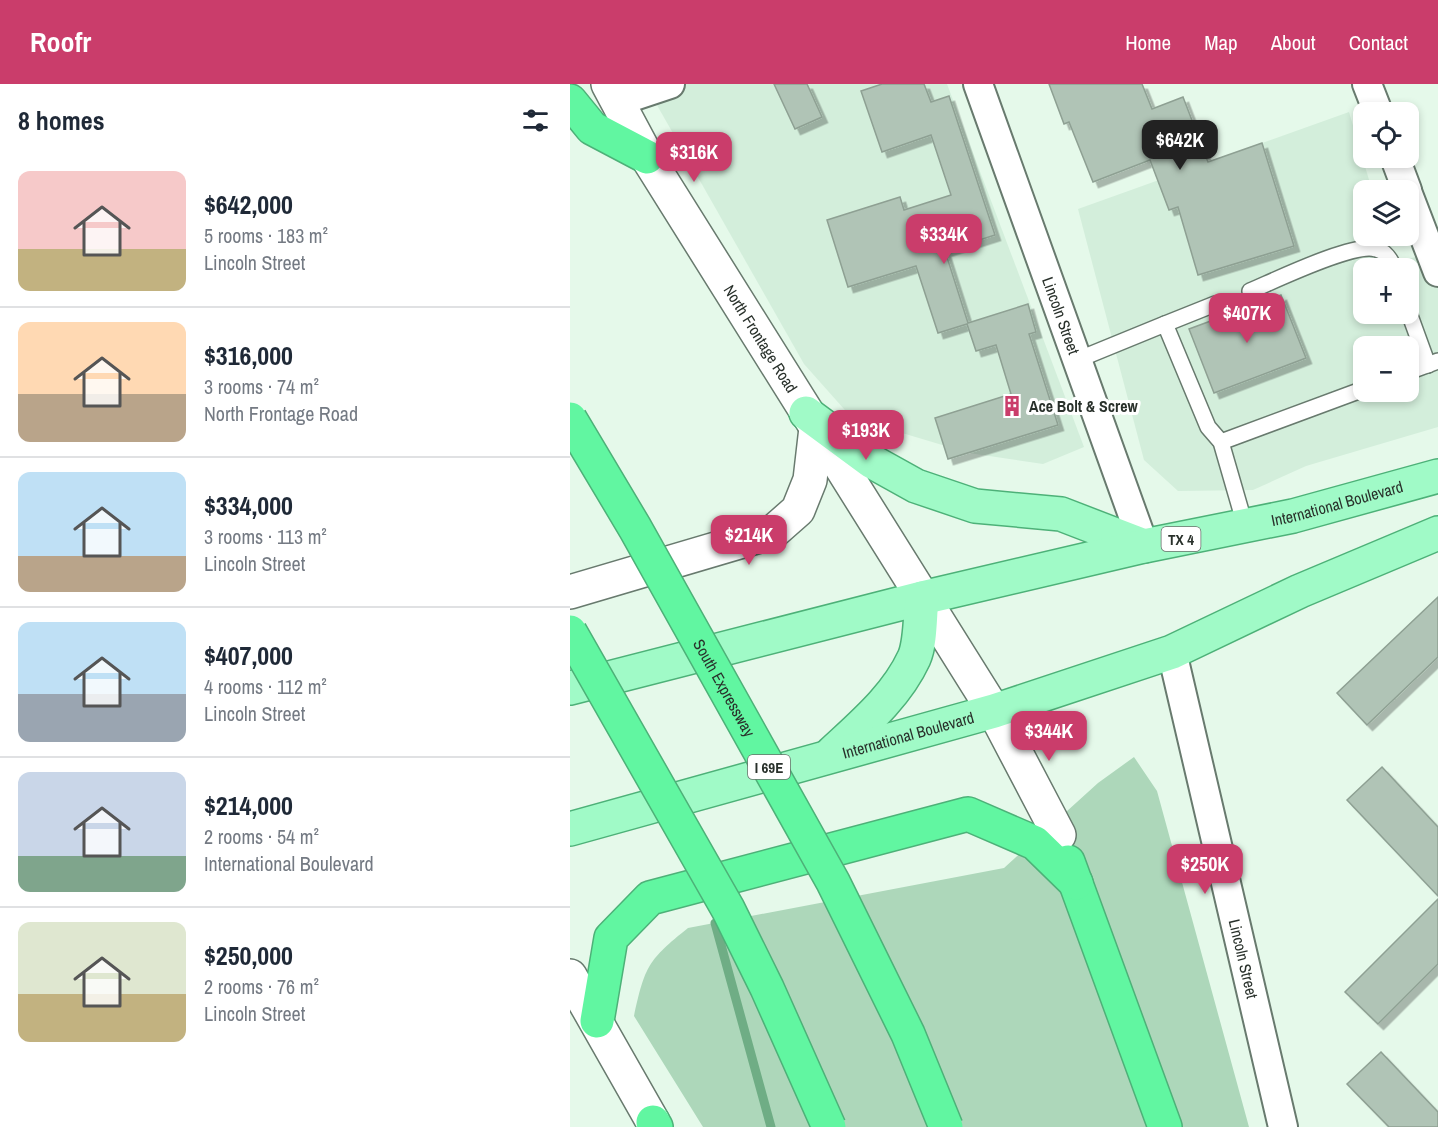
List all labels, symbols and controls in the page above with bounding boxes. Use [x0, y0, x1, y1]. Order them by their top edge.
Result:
text: Roofr [30, 23, 91, 61]
text: Home [1125, 28, 1171, 57]
text: Map [1204, 28, 1238, 57]
text: About [1271, 28, 1316, 57]
text: Contact [1349, 28, 1408, 57]
map controls [1353, 102, 1419, 402]
button: locate [1353, 102, 1419, 168]
text: 8 homes [18, 103, 105, 138]
icon: filters [519, 104, 552, 137]
pin: $642K [1138, 120, 1222, 171]
text: $642K [1156, 126, 1204, 153]
pin: $316K [652, 132, 736, 183]
text: $316K [670, 138, 718, 165]
button: layers [1353, 180, 1419, 246]
text: $642,000 [204, 187, 293, 222]
icon: home [66, 195, 138, 267]
pin: $334K [902, 214, 986, 265]
text: $334K [920, 220, 968, 247]
text: 5 rooms · 183 m² [204, 222, 328, 249]
text: Lincoln Street [204, 249, 305, 276]
button: + [1353, 258, 1419, 324]
street label: Lincoln Street [1037, 274, 1085, 358]
street label: North Frontage Road [719, 280, 803, 397]
pin: $407K [1205, 293, 1289, 344]
text: $407K [1223, 299, 1271, 326]
button: − [1353, 336, 1419, 402]
text: $316,000 [204, 338, 293, 373]
icon: home [66, 346, 138, 418]
text: 3 rooms · 74 m² [204, 373, 319, 400]
building icon: Ace Bolt & Screw [1000, 394, 1024, 418]
place label: Ace Bolt & Screw [1029, 395, 1138, 417]
text: North Frontage Road [204, 400, 358, 427]
pin: $193K [824, 410, 908, 461]
text: $193K [842, 416, 890, 443]
street label: International Boulevard [1269, 475, 1405, 531]
text: $334,000 [204, 488, 293, 523]
icon: home [66, 496, 138, 568]
pin: $214K [707, 515, 791, 566]
text: $214K [725, 521, 773, 548]
text: 3 rooms · 113 m² [204, 523, 327, 550]
road number: TX 4 [1162, 527, 1200, 551]
text: Lincoln Street [204, 550, 305, 577]
street label: South Expressway [688, 635, 761, 741]
text: $407,000 [204, 638, 293, 673]
icon: home [66, 646, 138, 718]
text: 4 rooms · 112 m² [204, 673, 327, 700]
text: Lincoln Street [204, 700, 305, 727]
street label: International Boulevard [840, 706, 976, 764]
pin: $344K [1007, 711, 1091, 762]
text: $344K [1025, 717, 1073, 744]
road number: I 69E [748, 755, 790, 779]
text: $214,000 [204, 788, 293, 823]
icon: home [66, 796, 138, 868]
text: 2 rooms · 54 m² [204, 823, 319, 850]
pin: $250K [1163, 844, 1247, 895]
text: International Boulevard [204, 850, 374, 877]
text: $250K [1181, 850, 1229, 877]
street label: Lincoln Street [1224, 917, 1264, 1001]
text: $250,000 [204, 938, 293, 973]
icon: home [66, 946, 138, 1018]
text: 2 rooms · 76 m² [204, 973, 319, 1000]
text: Lincoln Street [204, 1000, 305, 1027]

